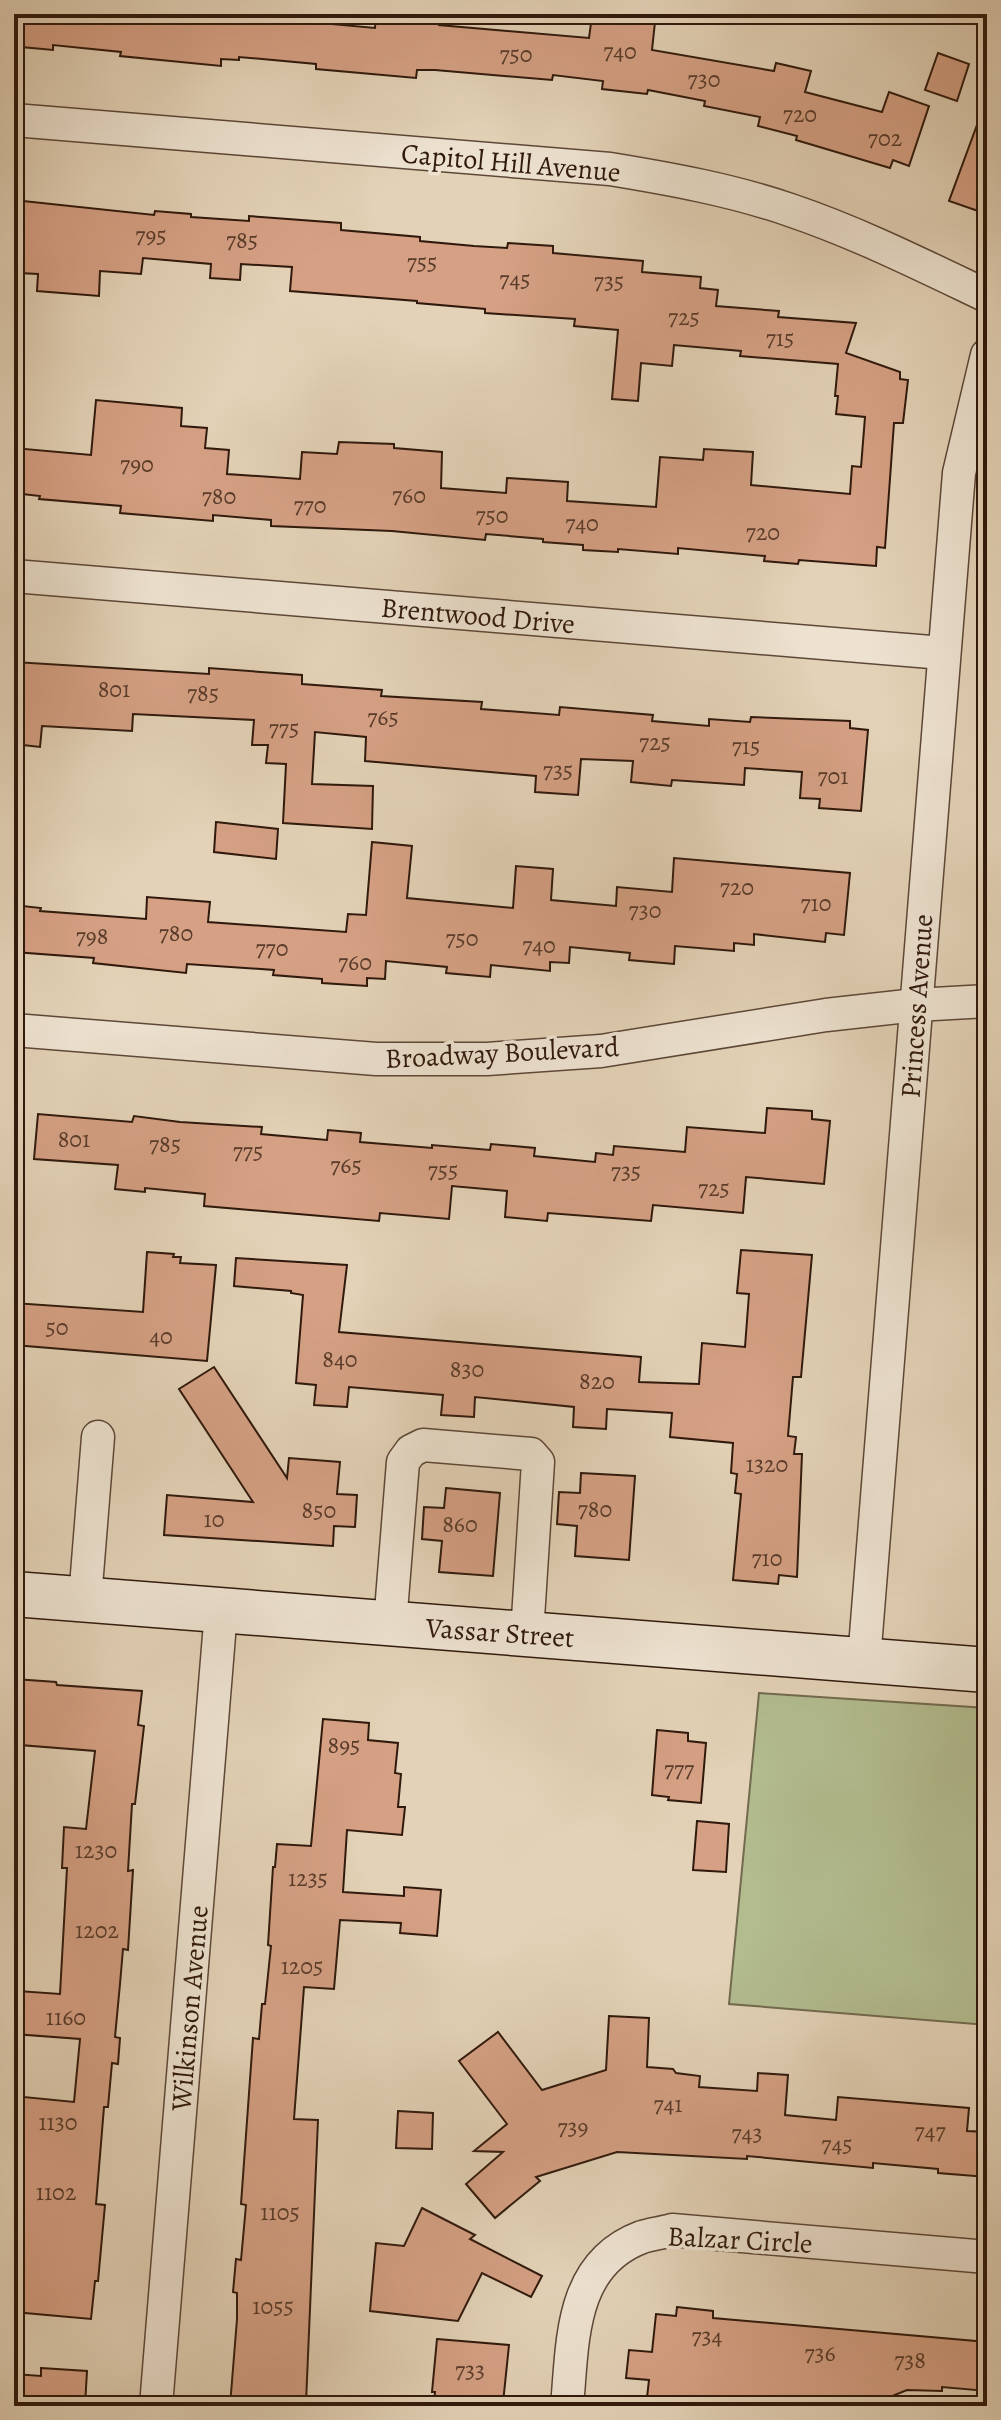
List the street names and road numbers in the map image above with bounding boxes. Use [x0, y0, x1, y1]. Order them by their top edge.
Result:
street label: Capitol Hill Avenue [400, 134, 622, 192]
street label: Brentwood Drive [379, 589, 577, 643]
street label: Princess Avenue [892, 913, 942, 1099]
street label: Broadway Boulevard [384, 1028, 621, 1078]
street label: Vassar Street [423, 1609, 575, 1657]
street label: Wilkinson Avenue [162, 1904, 218, 2114]
street label: Balzar Circle [666, 2217, 814, 2263]

